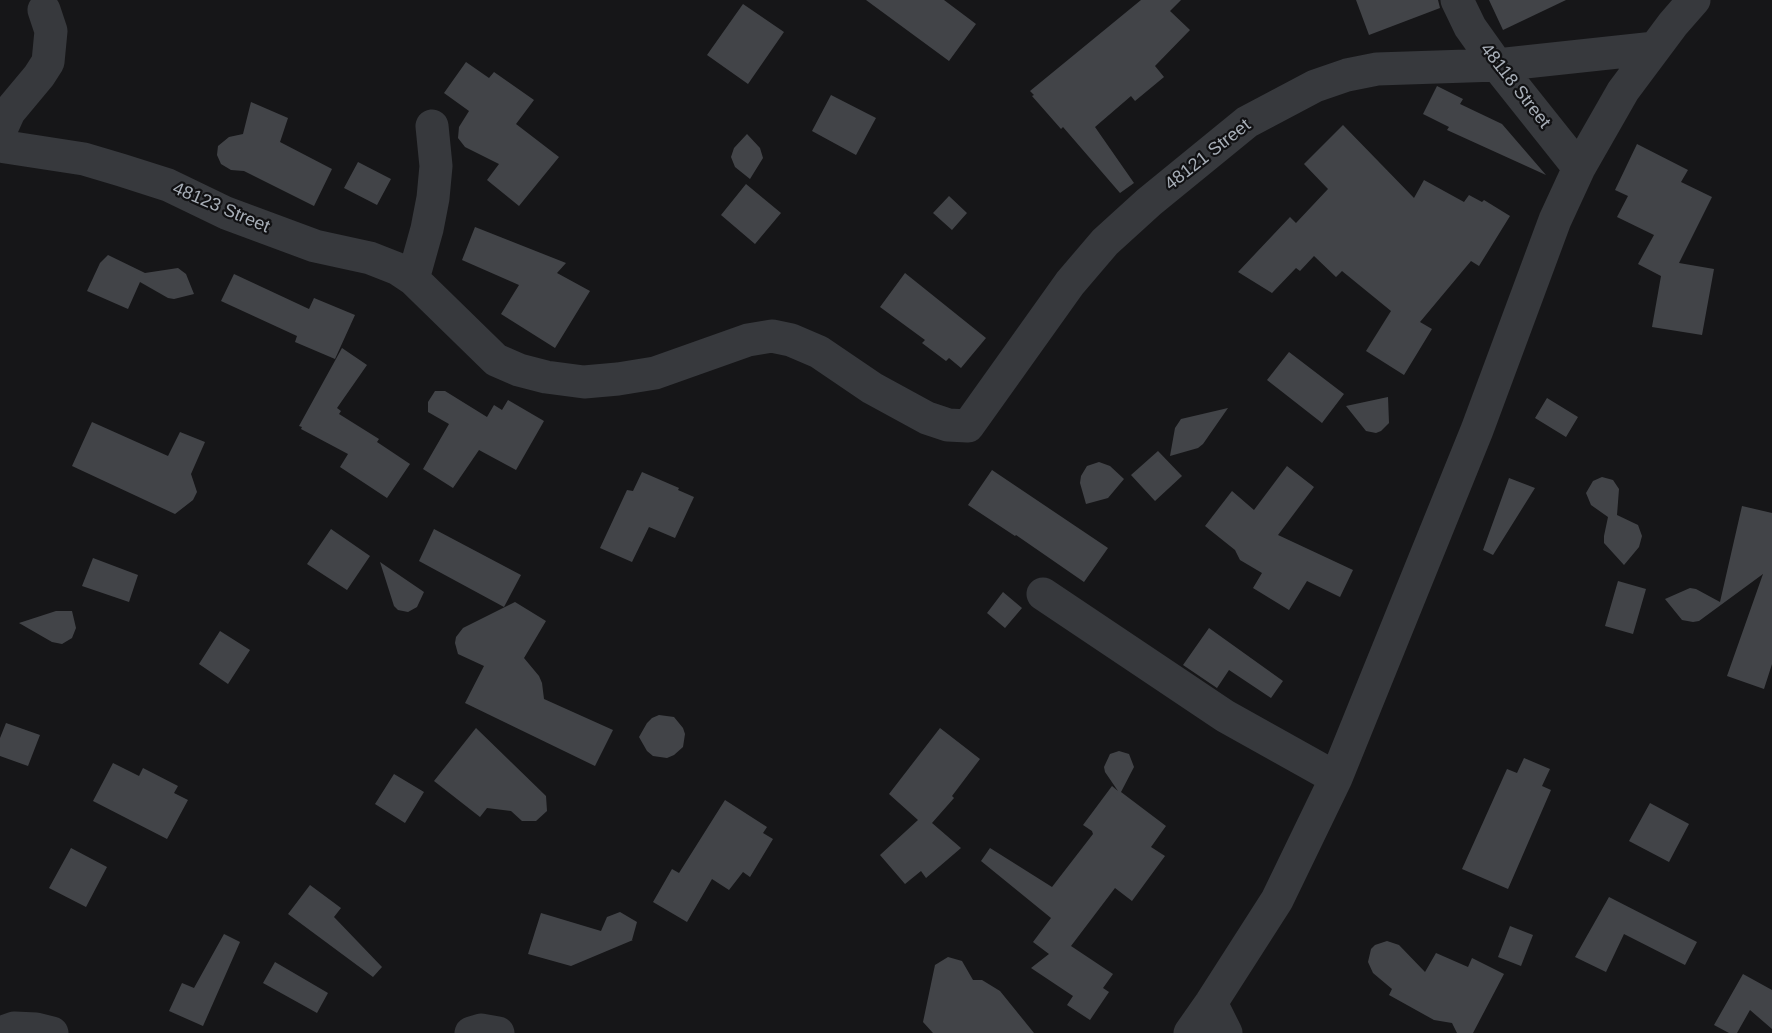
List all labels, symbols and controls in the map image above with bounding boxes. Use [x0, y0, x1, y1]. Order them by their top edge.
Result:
street label: 48118 Street [1475, 39, 1555, 133]
street label: 48121 Street [1161, 115, 1255, 195]
street label: 48123 Street [169, 178, 273, 238]

